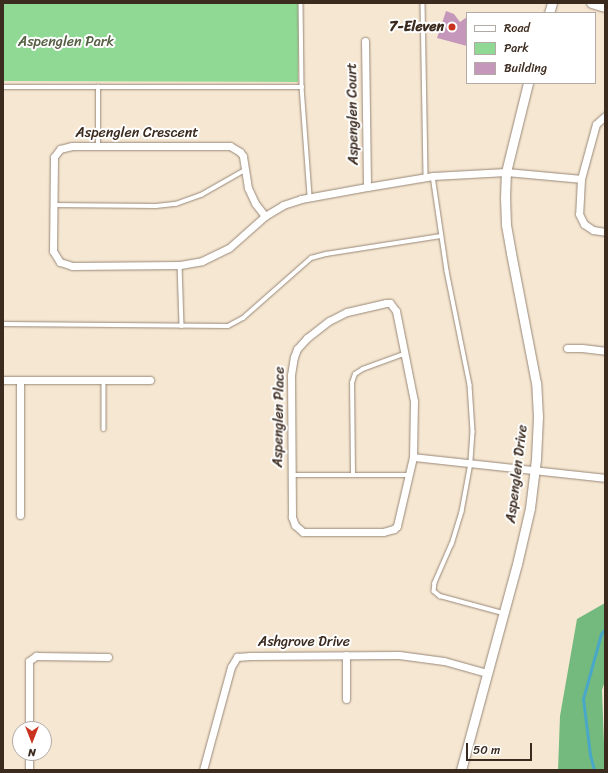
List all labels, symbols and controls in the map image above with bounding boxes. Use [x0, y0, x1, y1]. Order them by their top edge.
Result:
legend [466, 12, 596, 84]
text: Road [504, 17, 530, 39]
place label: 7-Eleven [389, 19, 444, 35]
marker: 7-Eleven [447, 22, 457, 32]
park label: Aspenglen Park [18, 34, 114, 50]
text: Park [504, 37, 529, 59]
text: Building [504, 57, 547, 79]
street label: Aspenglen Court [344, 63, 362, 165]
street label: Aspenglen Crescent [75, 125, 199, 141]
street label: Aspenglen Place [270, 366, 288, 468]
street label: Aspenglen Drive [503, 424, 531, 524]
street label: Ashgrove Drive [258, 634, 350, 650]
north arrow [12, 721, 52, 761]
scale bar [468, 735, 534, 761]
text: 50 m [473, 739, 500, 761]
text: N [28, 743, 36, 762]

